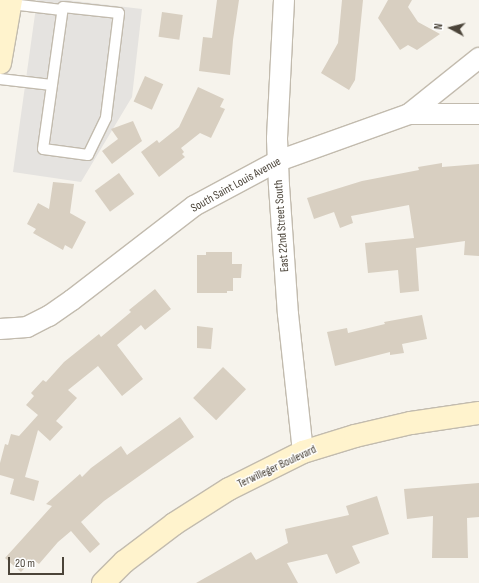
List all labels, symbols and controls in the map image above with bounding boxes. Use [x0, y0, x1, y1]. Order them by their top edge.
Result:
north arrow [431, 8, 471, 48]
text: N [432, 23, 445, 30]
street label: South Saint Louis Avenue [188, 154, 284, 216]
street label: East 22nd Street South [272, 179, 292, 273]
street label: Terwilleger Boulevard [235, 442, 319, 492]
scale bar [10, 549, 66, 575]
text: 20 m [15, 556, 35, 571]

